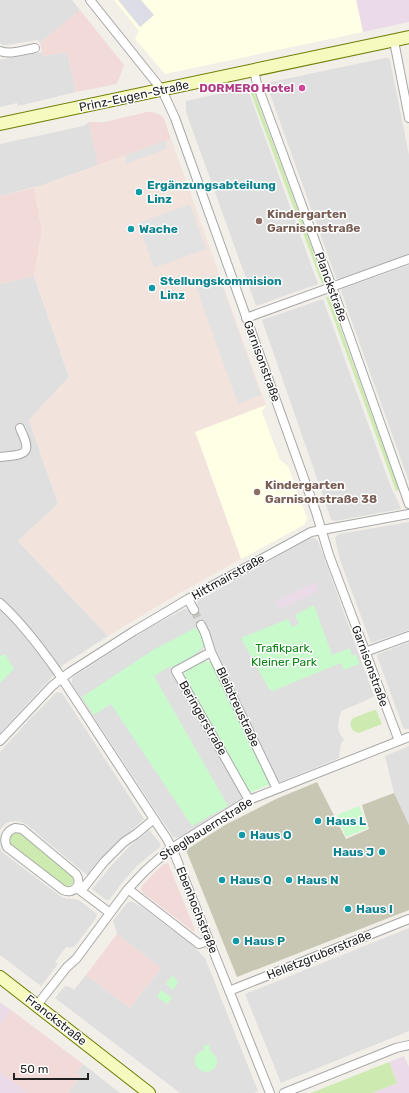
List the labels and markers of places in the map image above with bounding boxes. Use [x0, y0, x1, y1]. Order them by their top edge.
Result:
place label: DORMERO Hotel [199, 81, 294, 95]
marker: DORMERO Hotel [297, 83, 307, 93]
place label: Ergänzungsabteilung Linz [147, 178, 276, 206]
marker: Ergänzungsabteilung Linz [134, 187, 144, 197]
place label: Kindergarten Garnisonstraße [267, 207, 360, 235]
marker: Kindergarten Garnisonstraße [254, 216, 264, 226]
place label: Wache [139, 222, 178, 236]
marker: Wache [126, 224, 136, 234]
place label: Stellungskommision Linz [160, 274, 282, 302]
marker: Stellungskommision Linz [147, 283, 157, 293]
place label: Kindergarten Garnisonstraße 38 [265, 478, 377, 506]
marker: Kindergarten Garnisonstraße 38 [252, 487, 262, 497]
place label: Haus L [326, 814, 366, 828]
marker: Haus L [313, 816, 323, 826]
place label: Haus O [250, 828, 291, 842]
marker: Haus O [237, 830, 247, 840]
place label: Haus J [333, 845, 374, 859]
marker: Haus J [377, 847, 387, 857]
place label: Haus Q [230, 873, 272, 887]
place label: Haus N [297, 873, 339, 887]
marker: Haus Q [217, 875, 227, 885]
marker: Haus N [284, 875, 294, 885]
place label: Haus I [356, 902, 393, 916]
marker: Haus I [343, 904, 353, 914]
place label: Haus P [244, 934, 285, 948]
marker: Haus P [231, 936, 241, 946]

